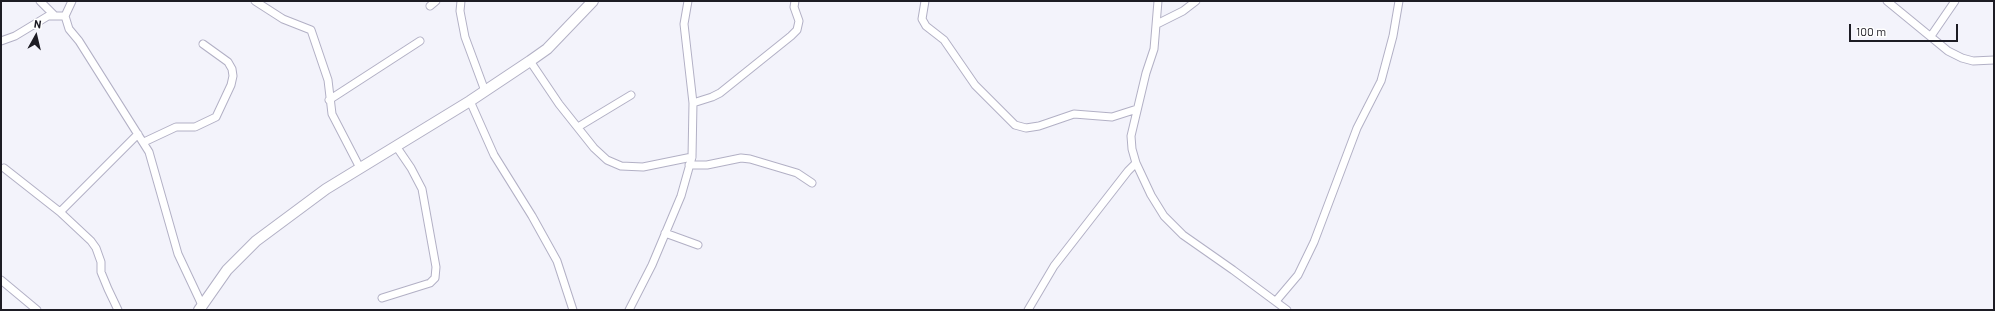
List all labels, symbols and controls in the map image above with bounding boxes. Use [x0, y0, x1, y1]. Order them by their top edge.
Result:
north arrow [16, 16, 56, 56]
scale bar [1851, 16, 1960, 42]
text: N [33, 17, 42, 31]
text: 100 m [1856, 24, 1886, 38]

